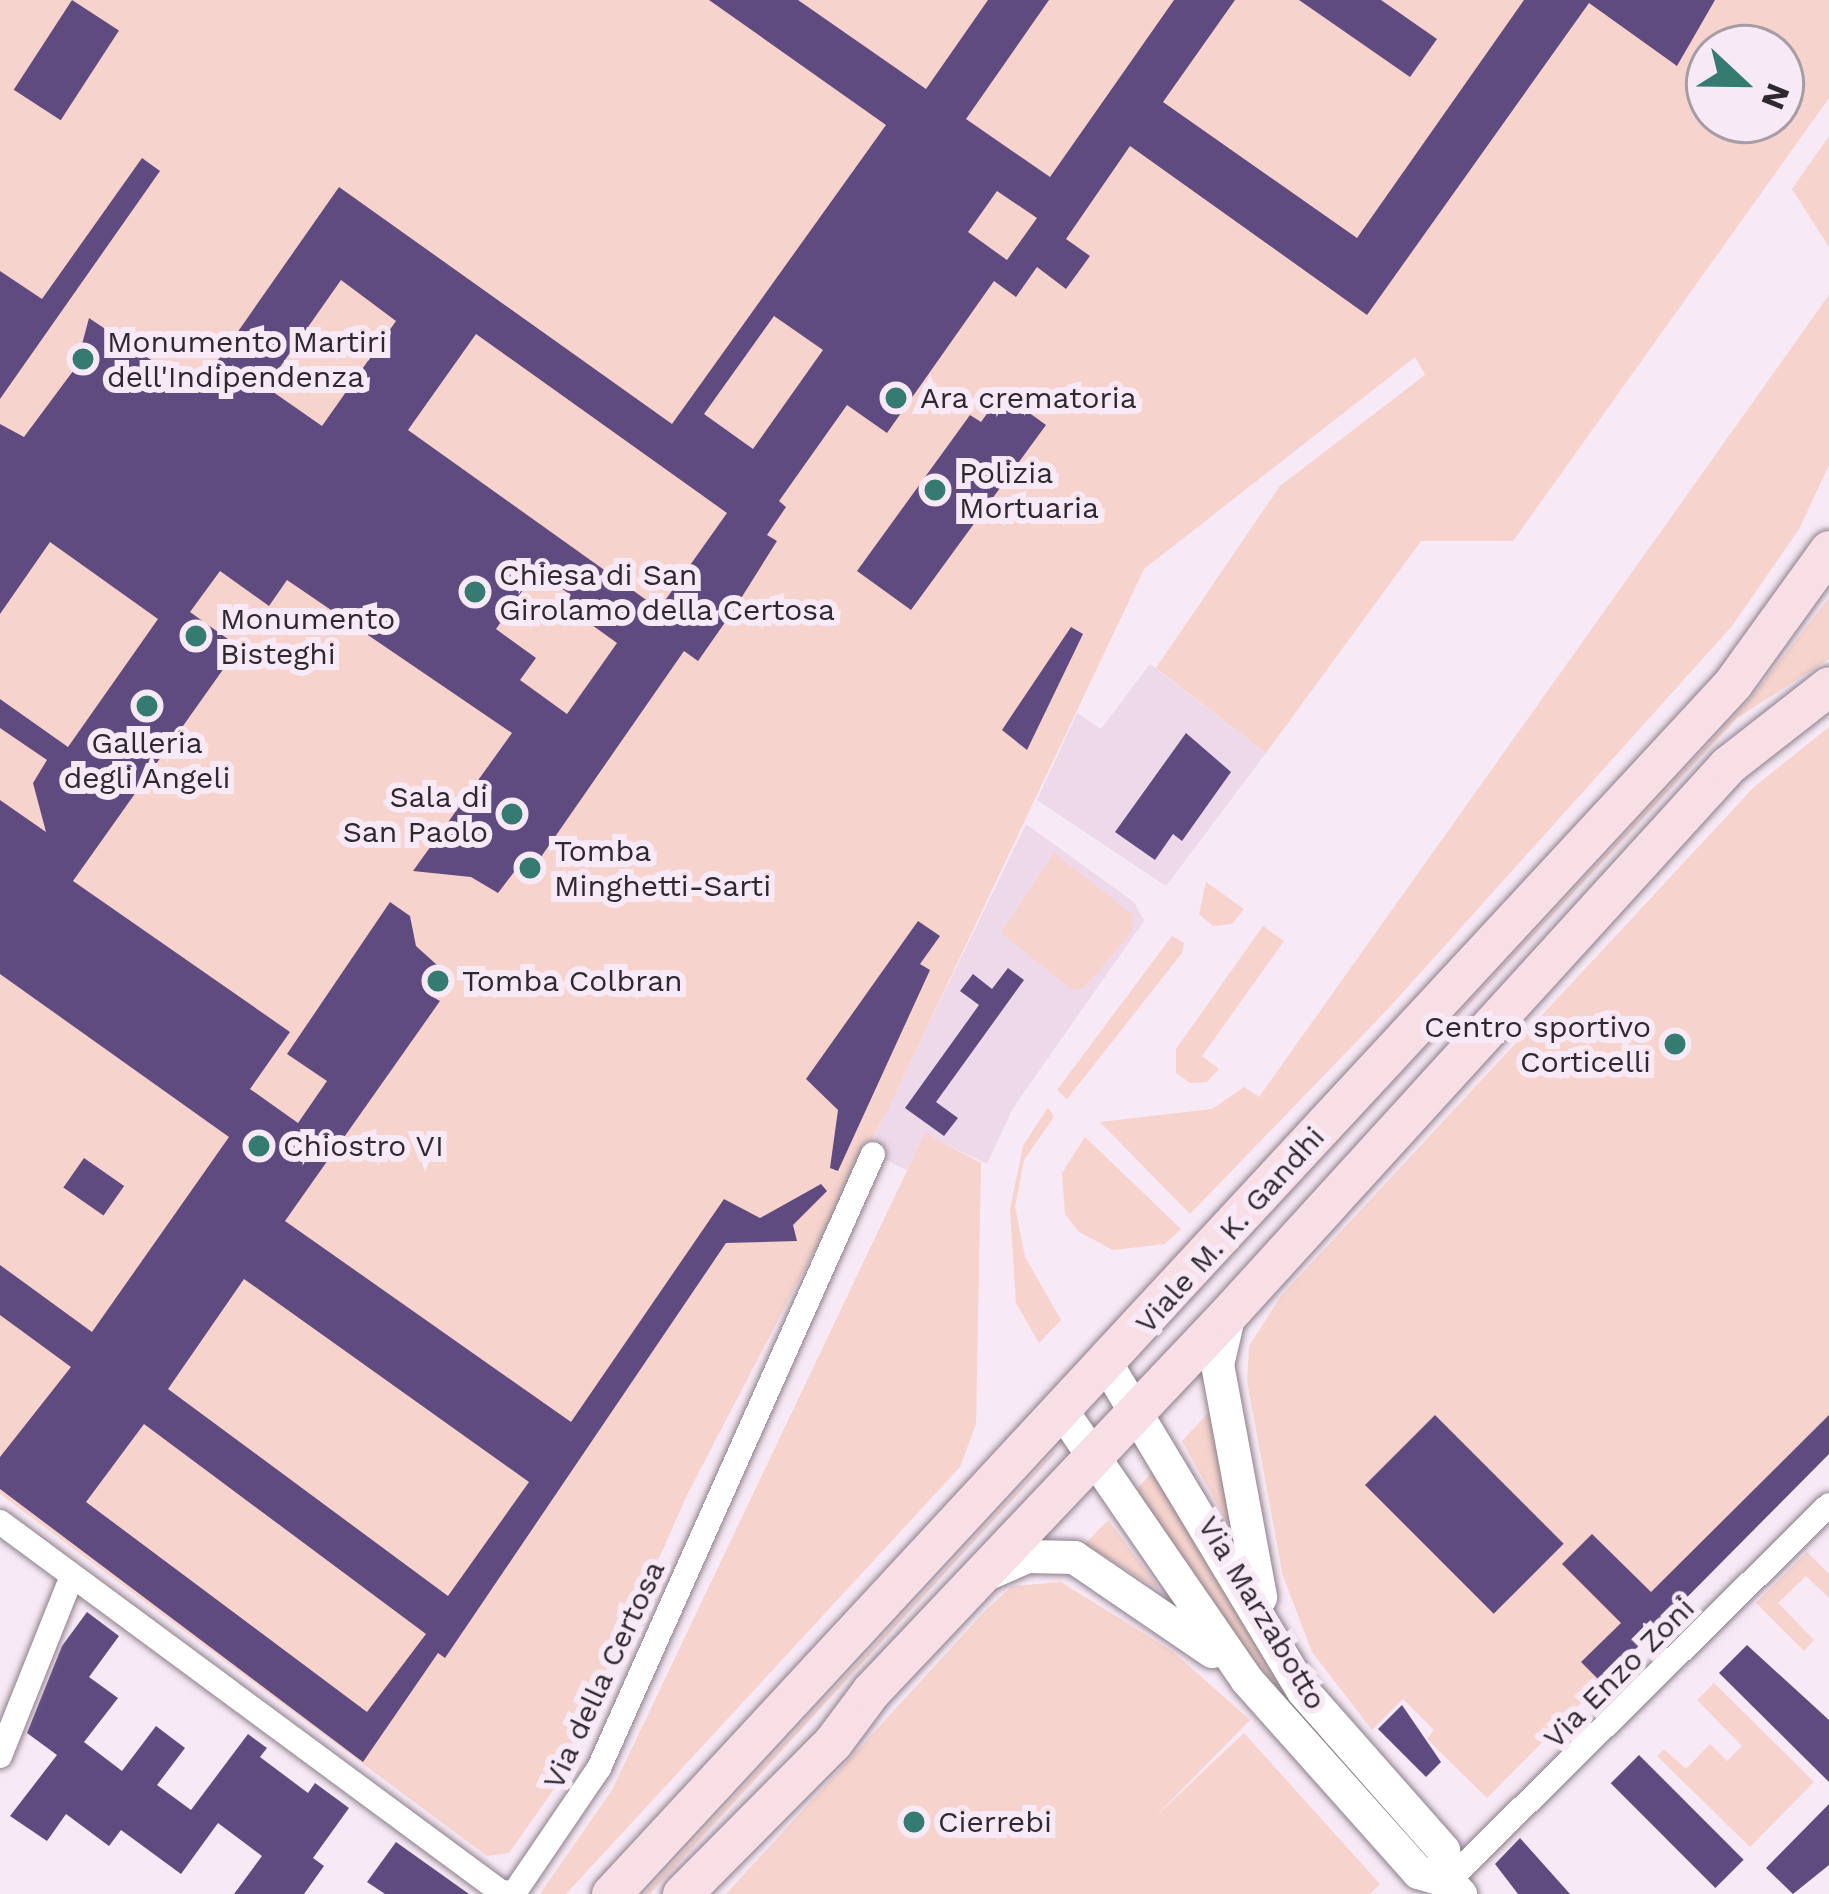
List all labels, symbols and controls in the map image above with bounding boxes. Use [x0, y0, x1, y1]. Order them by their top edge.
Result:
north arrow [1685, 24, 1805, 144]
text: N [1753, 78, 1799, 115]
place label: Monumento Martiri dell'Indipendenza [107, 324, 387, 394]
marker: Monumento Martiri dell'Indipendenza [70, 346, 96, 372]
place label: Ara crematoria [920, 380, 1137, 416]
marker: Ara crematoria [883, 385, 909, 411]
place label: Polizia Mortuaria [959, 455, 1099, 526]
marker: Polizia Mortuaria [922, 477, 948, 503]
place label: Chiesa di San Girolamo della Certosa [499, 557, 836, 628]
marker: Chiesa di San Girolamo della Certosa [462, 579, 488, 605]
place label: Monumento Bisteghi [220, 601, 395, 672]
marker: Monumento Bisteghi [183, 623, 209, 649]
marker: Galleria degli Angeli [134, 693, 160, 719]
place label: Galleria degli Angeli [63, 725, 231, 795]
place label: Sala di San Paolo [343, 779, 488, 850]
marker: Sala di San Paolo [499, 801, 525, 827]
place label: Tomba Minghetti-Sarti [554, 833, 771, 904]
marker: Tomba Minghetti-Sarti [517, 855, 543, 881]
place label: Tomba Colbran [462, 963, 683, 999]
marker: Tomba Colbran [425, 968, 451, 994]
place label: Centro sportivo Corticelli [1424, 1009, 1651, 1080]
marker: Centro sportivo Corticelli [1662, 1031, 1688, 1057]
street label: Viale M. K. Gandhi [1128, 1119, 1332, 1341]
place label: Chiostro VI [283, 1128, 445, 1164]
marker: Chiostro VI [246, 1133, 272, 1159]
street label: Via Marzabotto [1190, 1509, 1334, 1717]
street label: Via della Certosa [535, 1555, 673, 1795]
street label: Via Enzo Zoni [1536, 1590, 1702, 1756]
place label: Cierrebi [938, 1804, 1052, 1840]
marker: Cierrebi [901, 1809, 927, 1835]

